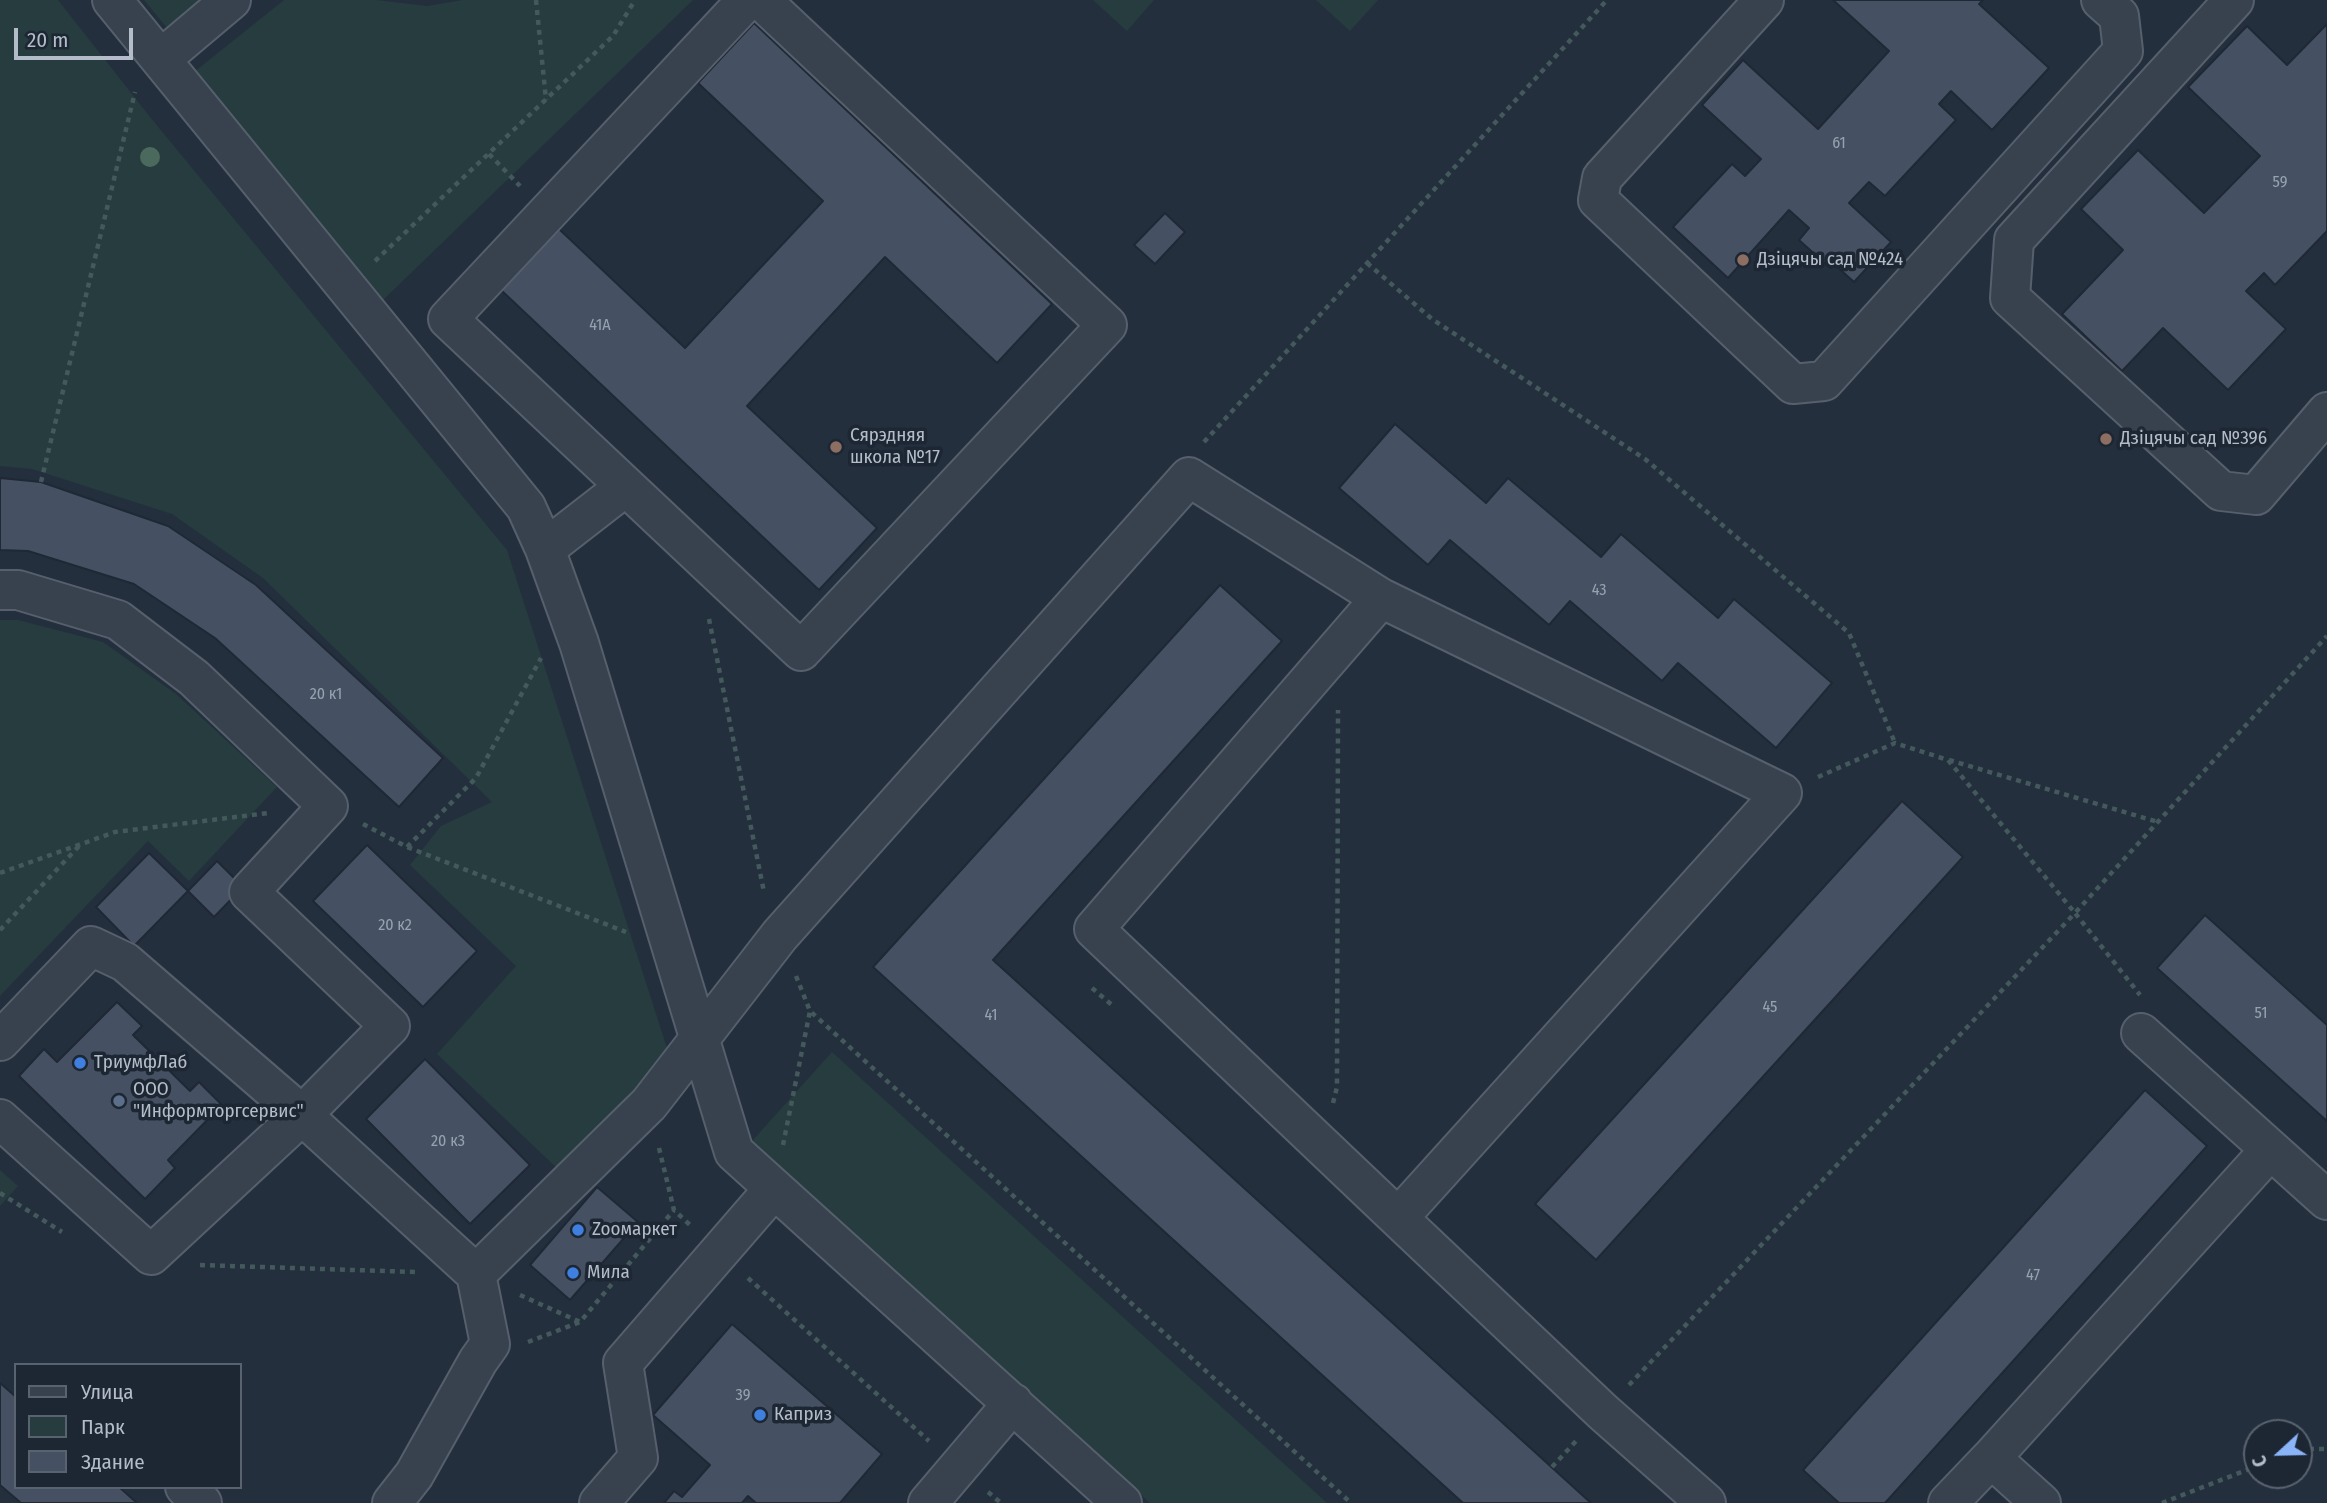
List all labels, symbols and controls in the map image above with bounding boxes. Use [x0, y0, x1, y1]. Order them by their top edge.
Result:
scale bar [18, 14, 136, 58]
text: 20 m [27, 27, 68, 53]
house number: 61 [1832, 134, 1846, 154]
house number: 59 [2273, 173, 2287, 193]
place label: Дзіцячы сад №424 [1757, 249, 1903, 271]
marker: Дзіцячы сад №424 [1735, 252, 1751, 268]
house number: 41А [589, 316, 611, 336]
place label: Сярэдняя школа №17 [850, 425, 940, 469]
place label: Дзіцячы сад №396 [2120, 428, 2267, 450]
marker: Дзіцячы сад №396 [2098, 431, 2114, 447]
marker: Сярэдняя школа №17 [828, 439, 844, 455]
house number: 43 [1592, 581, 1606, 601]
house number: 20 к1 [310, 685, 342, 705]
house number: 20 к2 [378, 916, 412, 936]
house number: 45 [1763, 998, 1777, 1018]
house number: 51 [2255, 1004, 2267, 1024]
house number: 41 [984, 1006, 998, 1026]
place label: ТриумфЛаб [94, 1052, 187, 1074]
marker: ТриумфЛаб [72, 1055, 88, 1071]
place label: ООО "Информторгсервис" [133, 1079, 304, 1123]
marker: ООО "Информторгсервис" [111, 1093, 127, 1109]
house number: 20 к3 [431, 1132, 465, 1152]
place label: Zooмаркет [592, 1219, 677, 1241]
marker: Zooмаркет [570, 1222, 586, 1238]
place label: Мила [587, 1262, 630, 1284]
marker: Мила [565, 1265, 581, 1281]
house number: 47 [2026, 1266, 2040, 1286]
legend [14, 1363, 242, 1489]
text: Улица [81, 1379, 134, 1405]
house number: 39 [736, 1386, 750, 1406]
place label: Каприз [774, 1404, 832, 1426]
marker: Каприз [752, 1407, 768, 1423]
text: Парк [81, 1414, 125, 1440]
north arrow [2243, 1419, 2313, 1489]
text: Здание [81, 1449, 145, 1475]
text: С [2247, 1452, 2272, 1470]

